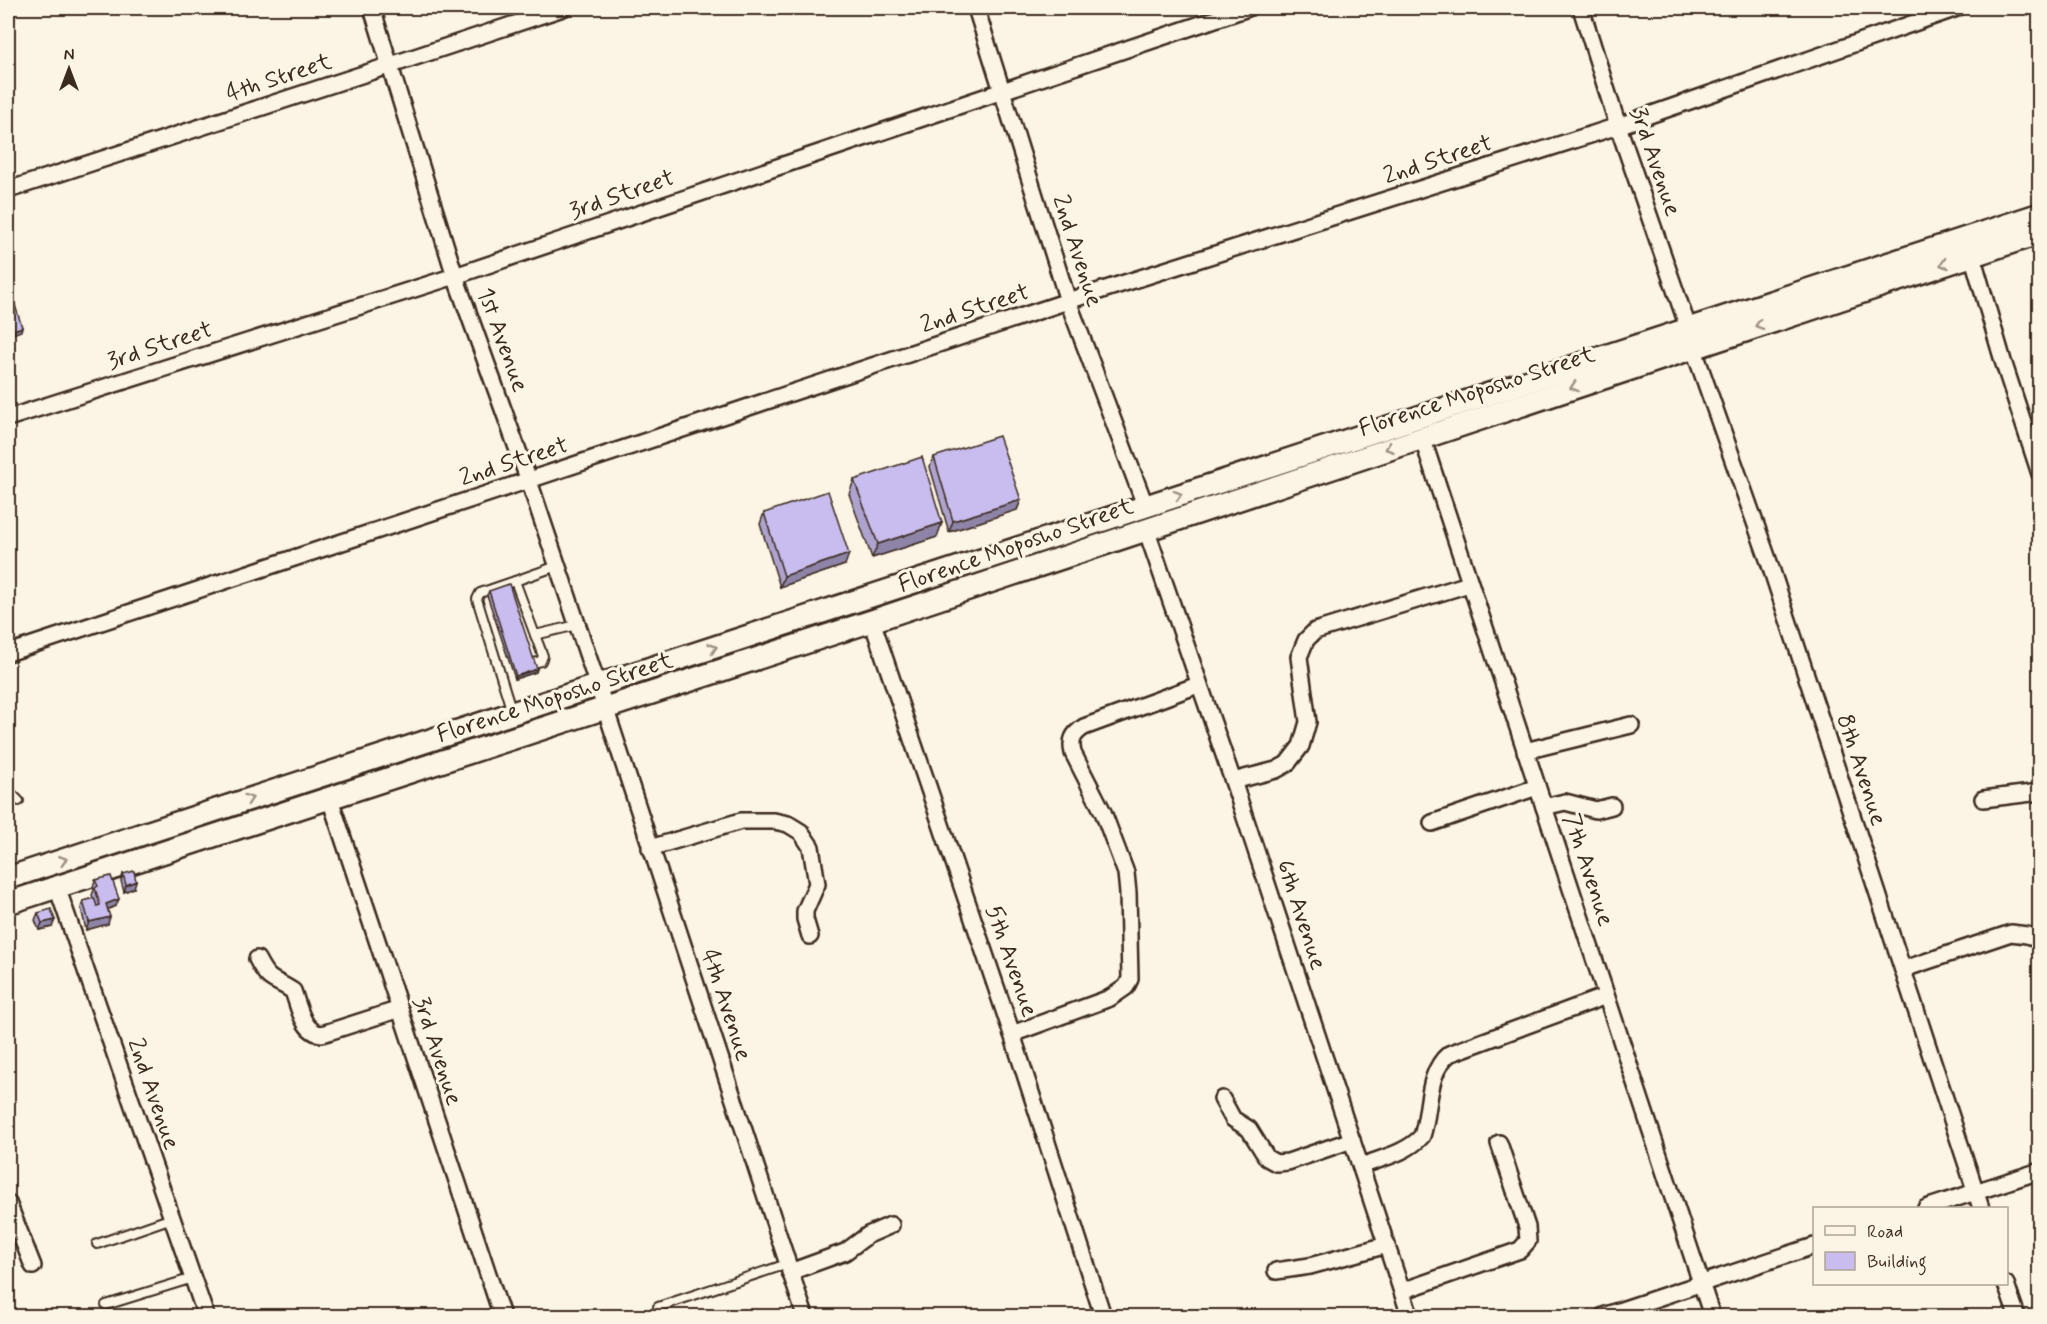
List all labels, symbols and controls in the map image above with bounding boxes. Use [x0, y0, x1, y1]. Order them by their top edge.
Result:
north arrow [39, 39, 99, 99]
text: N [64, 45, 74, 66]
street label: 4th Street [222, 46, 336, 110]
street label: 3rd Avenue [1622, 104, 1688, 221]
street label: 2nd Street [1380, 128, 1496, 192]
street label: 3rd Street [565, 163, 679, 227]
street label: 2nd Avenue [1044, 191, 1110, 311]
one-way arrow [1939, 257, 1950, 269]
street label: 2nd Street [917, 277, 1033, 341]
street label: 1st Avenue [469, 283, 535, 397]
street label: 3rd Street [103, 314, 217, 378]
one-way arrow [1754, 318, 1765, 331]
street label: Florence Moposho Street [1355, 339, 1599, 445]
one-way arrow [1569, 379, 1580, 392]
street label: 2nd Street [456, 430, 572, 494]
one-way arrow [1384, 441, 1395, 453]
one-way arrow [1172, 490, 1183, 502]
street label: Florence Moposho Street [894, 491, 1138, 601]
one-way arrow [707, 642, 718, 655]
street label: Florence Moposho Street [433, 645, 677, 751]
street label: 8th Avenue [1828, 710, 1894, 830]
one-way arrow [243, 794, 254, 807]
street label: 7th Avenue [1555, 810, 1621, 930]
one-way arrow [57, 854, 68, 867]
street label: 6th Avenue [1269, 856, 1333, 974]
street label: 5th Avenue [977, 901, 1045, 1021]
street label: 4th Avenue [693, 945, 759, 1065]
street label: 3rd Avenue [405, 993, 469, 1110]
street label: 2nd Avenue [119, 1034, 187, 1154]
legend [1813, 1207, 2008, 1285]
text: Road [1867, 1220, 1903, 1244]
text: Building [1867, 1250, 1927, 1276]

